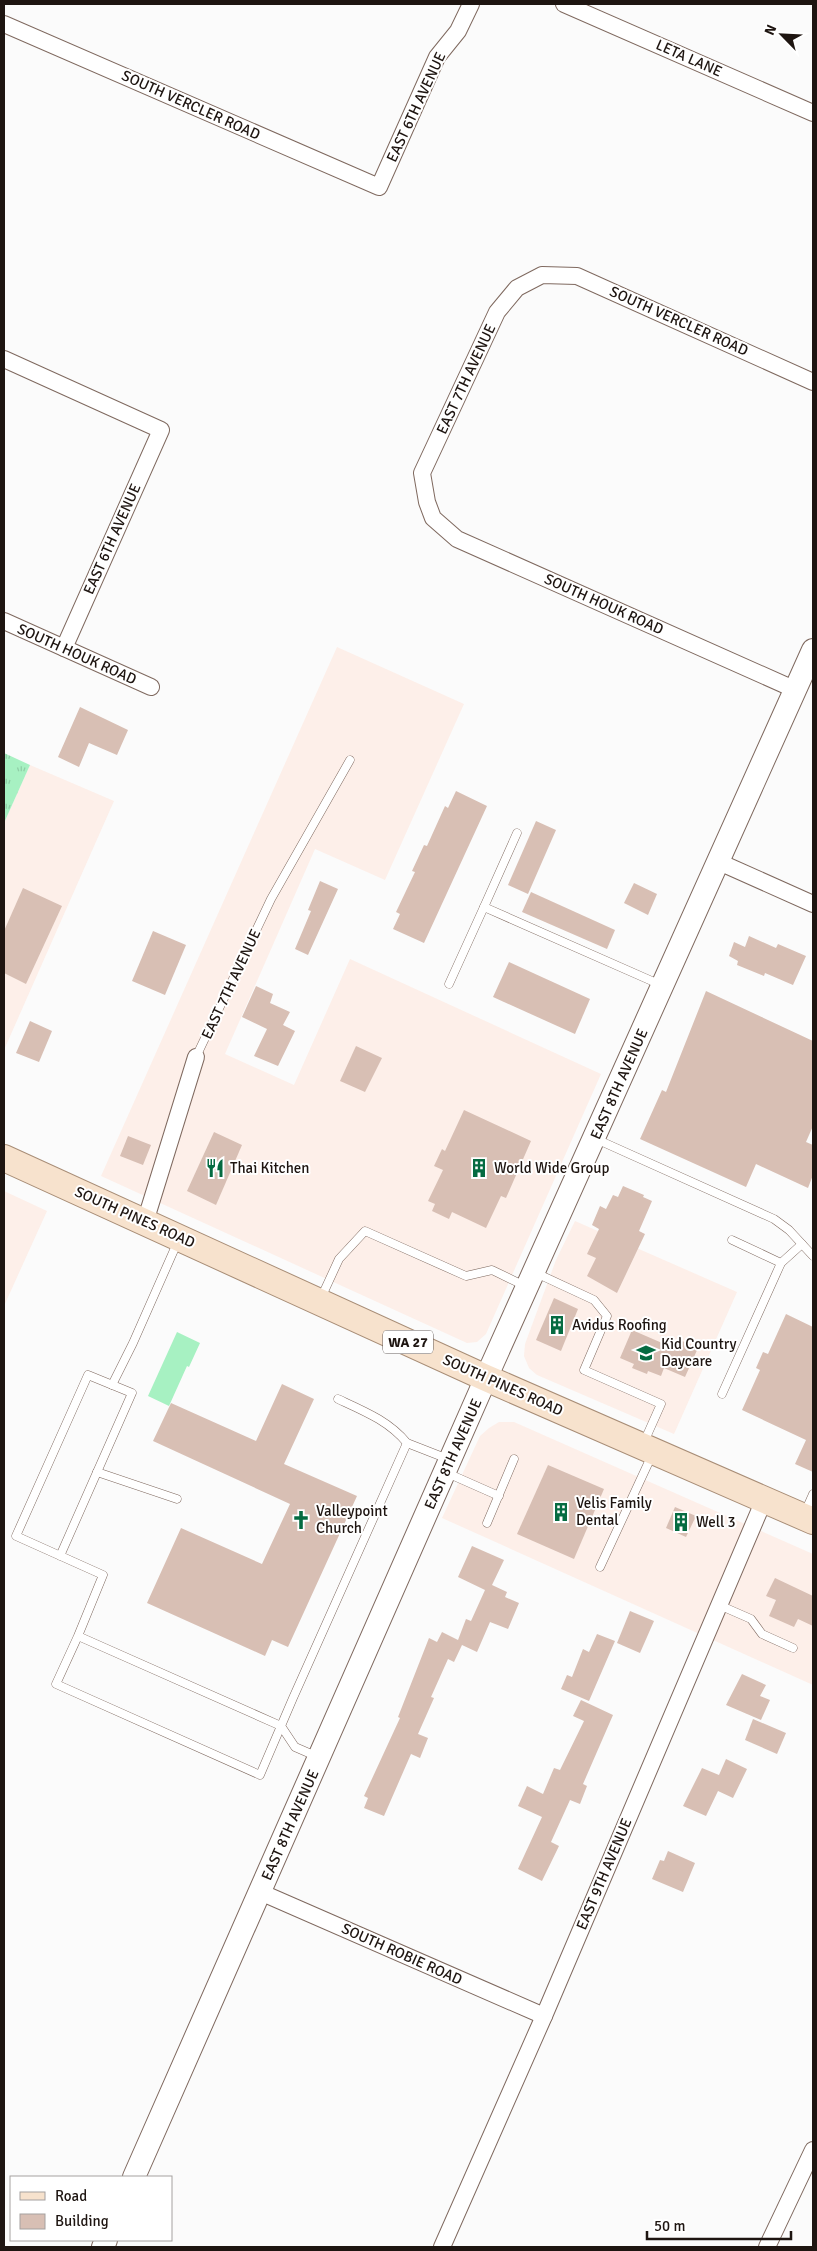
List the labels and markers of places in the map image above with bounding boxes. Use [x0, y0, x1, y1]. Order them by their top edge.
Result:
restaurant icon: Thai Kitchen [204, 1157, 226, 1179]
building icon: World Wide Group [468, 1157, 490, 1179]
place label: Thai Kitchen [230, 1159, 310, 1177]
place label: World Wide Group [494, 1159, 609, 1177]
building icon: Avidus Roofing [546, 1314, 568, 1336]
place label: Avidus Roofing [572, 1316, 667, 1334]
place label: Kid Country Daycare [661, 1335, 737, 1370]
school or university icon: Kid Country Daycare [635, 1342, 657, 1364]
place label: Velis Family Dental [576, 1494, 652, 1529]
building icon: Velis Family Dental [550, 1501, 572, 1523]
place label: Valleypoint Church [316, 1502, 388, 1537]
church icon: Valleypoint Church [290, 1509, 312, 1531]
building icon: Well 3 [670, 1511, 692, 1533]
place label: Well 3 [696, 1513, 736, 1531]

